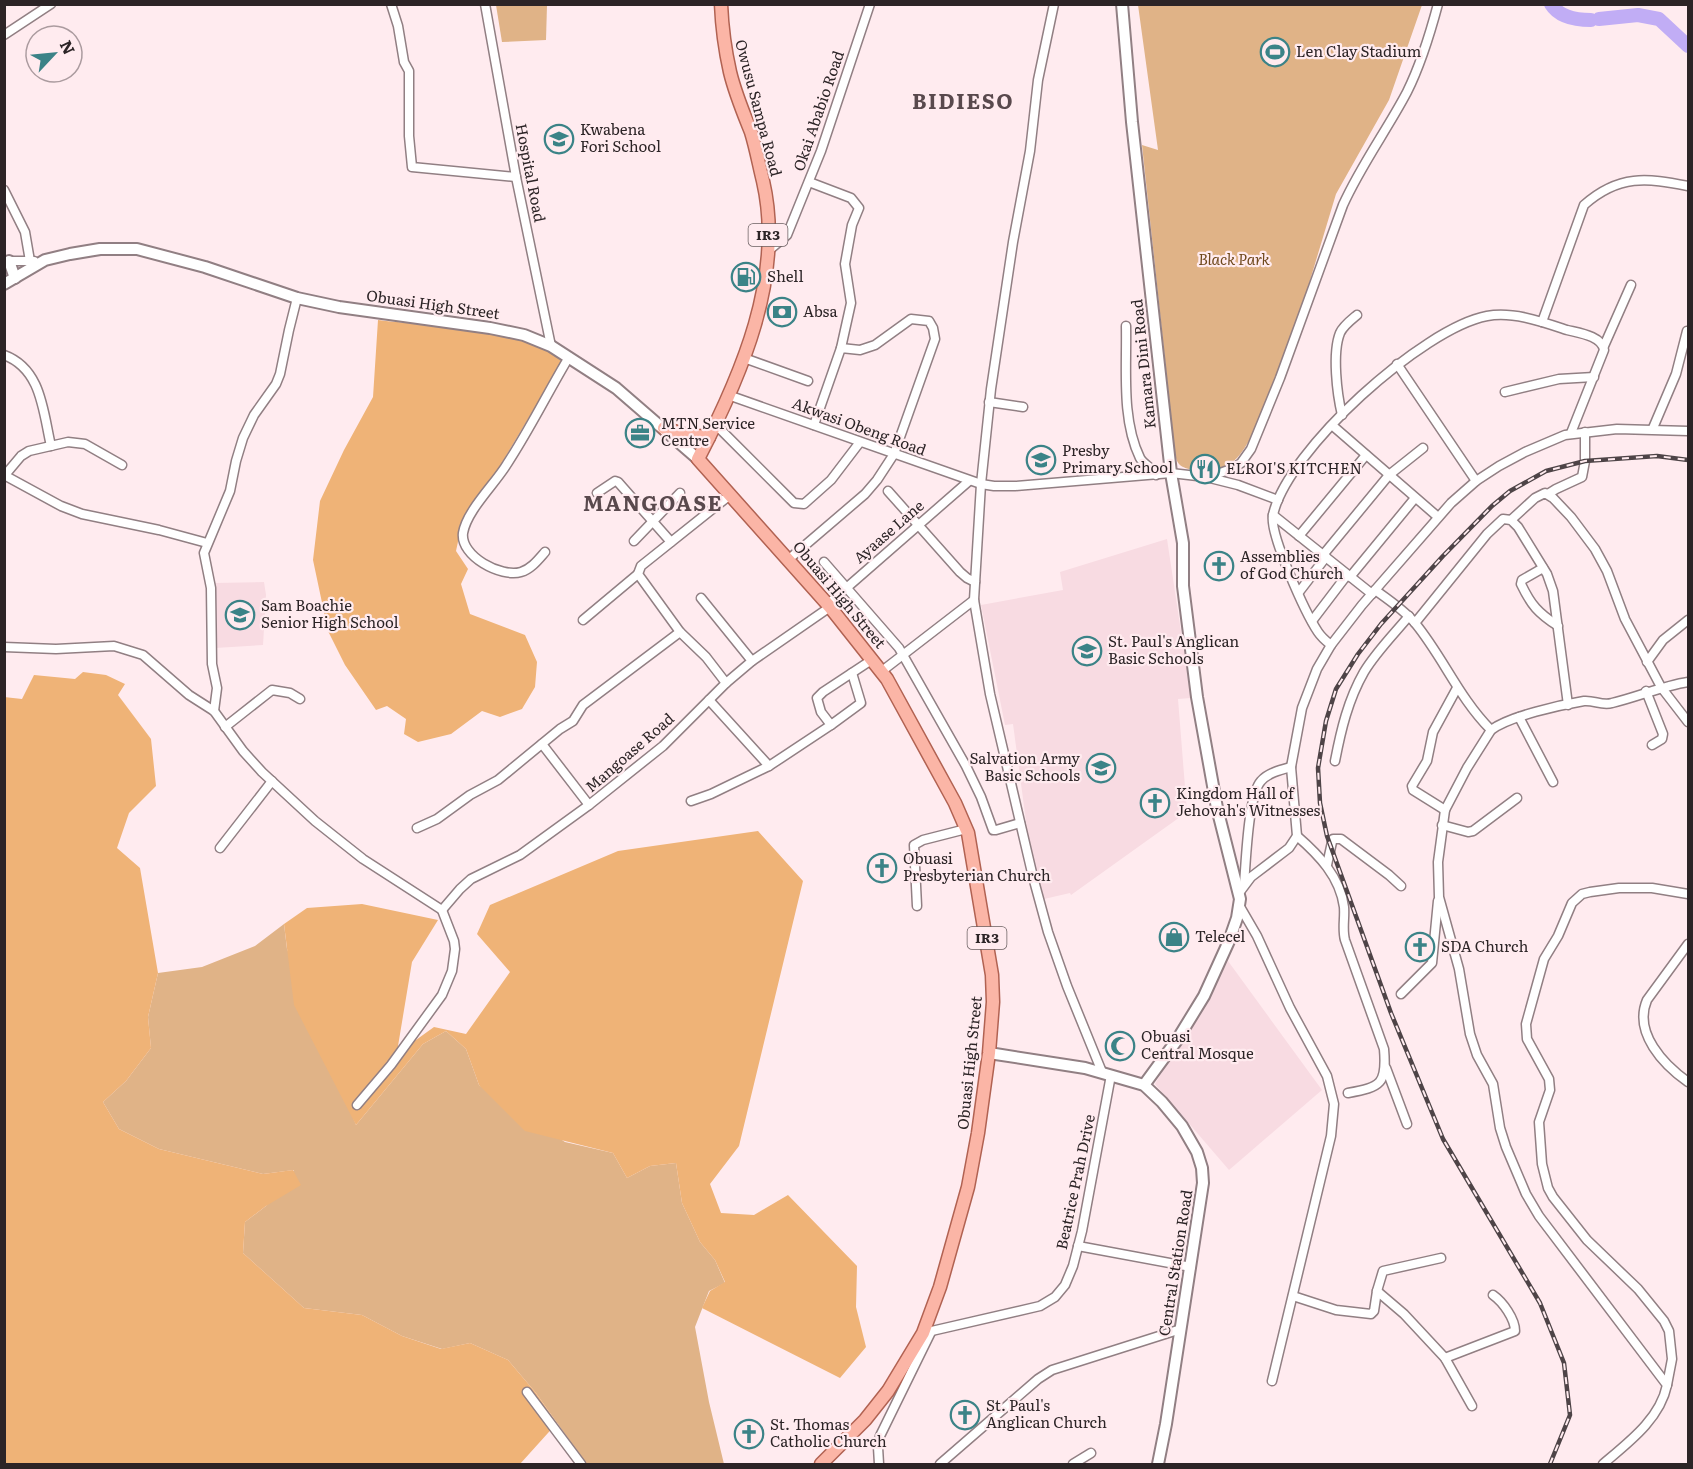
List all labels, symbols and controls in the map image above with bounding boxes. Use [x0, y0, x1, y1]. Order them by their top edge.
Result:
north arrow [24, 24, 84, 84]
text: N [55, 36, 82, 58]
sports icon: Len Clay Stadium [1259, 36, 1291, 68]
street label: Owusu Sampa Road [730, 37, 789, 179]
place label: Len Clay Stadium [1296, 39, 1422, 62]
street label: Okai Ababio Road [786, 47, 849, 174]
district label: BIDIESO [912, 84, 1014, 115]
place label: Kwabena Fori School [580, 117, 661, 157]
street label: Hospital Road [511, 121, 552, 224]
school or university icon: Kwabena Fori School [543, 123, 575, 155]
road number: IR3 [748, 224, 788, 246]
park label: Black Park [1198, 247, 1271, 270]
fuel station icon: Shell [730, 261, 762, 293]
place label: Shell [767, 264, 803, 287]
street label: Obuasi High Street [365, 283, 501, 324]
bank icon: Absa [766, 296, 798, 328]
street label: Kamara Dini Road [1124, 298, 1161, 430]
place label: Absa [803, 299, 838, 322]
street label: Akwasi Obeng Road [789, 391, 930, 461]
place label: MTN Service Centre [661, 411, 755, 451]
office icon: MTN Service Centre [624, 417, 656, 449]
place label: Presby Primary School [1062, 438, 1173, 478]
school or university icon: Presby Primary School [1025, 444, 1057, 476]
restaurant icon: ELROI'S KITCHEN [1189, 453, 1221, 485]
place label: ELROI'S KITCHEN [1226, 456, 1362, 479]
district label: MANGOASE [583, 486, 723, 517]
street label: Ayaase Lane [848, 494, 928, 568]
street label: Obuasi High Street [788, 535, 892, 653]
place label: Assemblies of God Church [1240, 544, 1344, 584]
church icon: Assemblies of God Church [1203, 550, 1235, 582]
place label: Sam Boachie Senior High School [261, 593, 399, 633]
school or university icon: Sam Boachie Senior High School [224, 599, 256, 631]
place label: St. Paul's Anglican Basic Schools [1108, 629, 1239, 669]
school or university icon: St. Paul's Anglican Basic Schools [1071, 635, 1103, 667]
street label: Mangoase Road [579, 707, 679, 797]
place label: Salvation Army Basic Schools [969, 746, 1080, 786]
school or university icon: Salvation Army Basic Schools [1085, 752, 1117, 784]
place label: Kingdom Hall of Jehovah's Witnesses [1176, 781, 1321, 821]
church icon: Kingdom Hall of Jehovah's Witnesses [1139, 787, 1171, 819]
place label: Obuasi Presbyterian Church [903, 846, 1051, 886]
church icon: Obuasi Presbyterian Church [866, 852, 898, 884]
shop icon: Telecel [1158, 921, 1190, 953]
place label: Telecel [1195, 924, 1245, 947]
road number: IR3 [968, 927, 1006, 949]
church icon: SDA Church [1404, 931, 1436, 963]
place label: SDA Church [1441, 934, 1528, 957]
street label: Obuasi High Street [950, 995, 987, 1131]
place label: Obuasi Central Mosque [1141, 1024, 1254, 1064]
mosque icon: Obuasi Central Mosque [1104, 1030, 1136, 1062]
street label: Beatrice Prah Drive [1049, 1112, 1100, 1252]
street label: Central Station Road [1152, 1188, 1197, 1338]
place label: St. Paul's Anglican Church [986, 1393, 1107, 1433]
church icon: St. Paul's Anglican Church [949, 1399, 981, 1431]
place label: St. Thomas Catholic Church [770, 1412, 887, 1452]
church icon: St. Thomas Catholic Church [733, 1418, 765, 1450]

